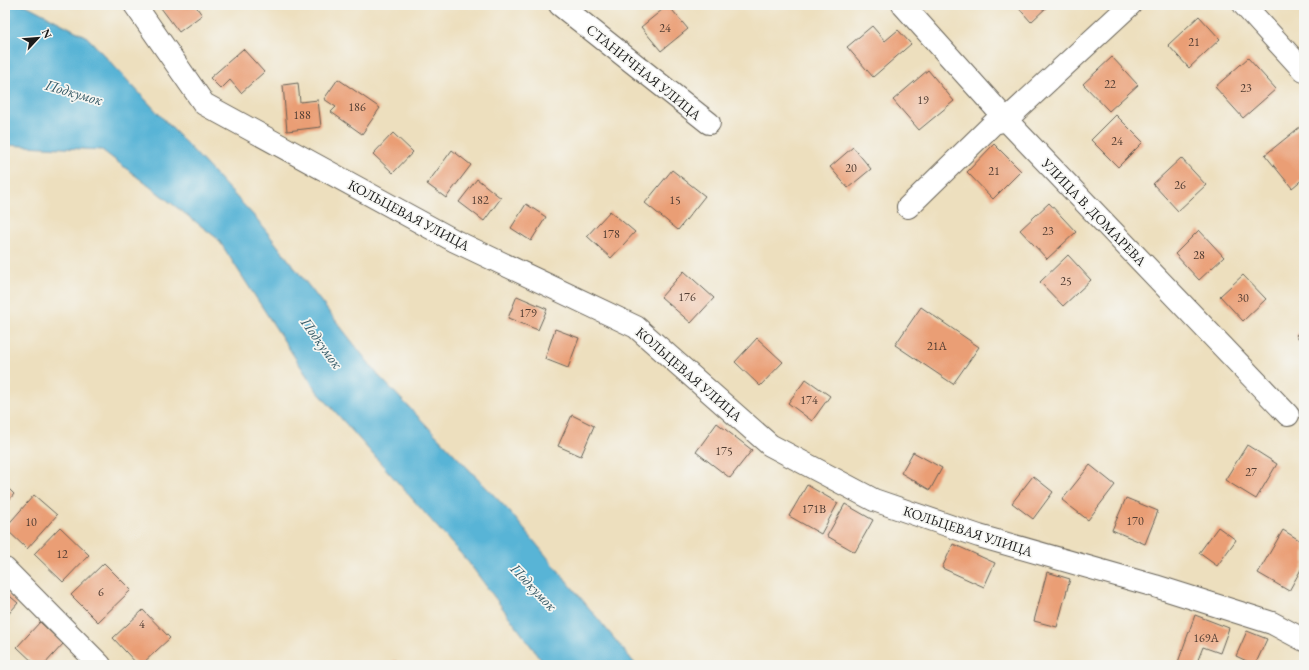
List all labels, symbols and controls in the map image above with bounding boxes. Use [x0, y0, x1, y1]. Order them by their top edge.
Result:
north arrow [18, 18, 58, 58]
street label: СТАНИЧНАЯ УЛИЦА [583, 20, 705, 124]
house number: 24 [659, 20, 671, 36]
text: N [39, 27, 55, 41]
house number: 21 [1188, 34, 1200, 50]
water label: Подкумок [42, 74, 106, 110]
house number: 22 [1104, 76, 1116, 92]
house number: 23 [1240, 80, 1252, 96]
house number: 19 [917, 92, 929, 108]
house number: 186 [348, 99, 366, 115]
house number: 188 [293, 107, 311, 123]
house number: 24 [1111, 133, 1123, 149]
street label: УЛИЦА В. ДОМАРЕВА [1037, 154, 1150, 270]
house number: 20 [845, 160, 857, 176]
house number: 21 [988, 163, 1000, 179]
street label: КОЛЬЦЕВАЯ УЛИЦА [345, 175, 473, 255]
house number: 26 [1174, 177, 1186, 193]
house number: 182 [471, 192, 489, 208]
house number: 15 [669, 192, 681, 208]
house number: 23 [1042, 223, 1054, 239]
house number: 178 [602, 226, 620, 242]
house number: 28 [1193, 247, 1205, 263]
house number: 25 [1060, 273, 1072, 289]
house number: 176 [678, 289, 696, 305]
house number: 30 [1237, 290, 1249, 306]
house number: 179 [519, 305, 537, 321]
water label: Подкумок [296, 313, 348, 373]
street label: КОЛЬЦЕВАЯ УЛИЦА [632, 323, 746, 425]
house number: 21А [927, 338, 948, 354]
house number: 174 [800, 392, 818, 408]
house number: 175 [715, 443, 733, 459]
house number: 27 [1245, 464, 1257, 480]
house number: 171В [802, 501, 826, 517]
street label: КОЛЬЦЕВАЯ УЛИЦА [901, 502, 1035, 561]
house number: 170 [1126, 513, 1144, 529]
house number: 10 [25, 514, 37, 530]
house number: 12 [56, 546, 68, 562]
water label: Подкумок [506, 558, 562, 615]
house number: 6 [98, 584, 104, 600]
house number: 4 [139, 616, 145, 632]
house number: 169А [1193, 630, 1219, 646]

